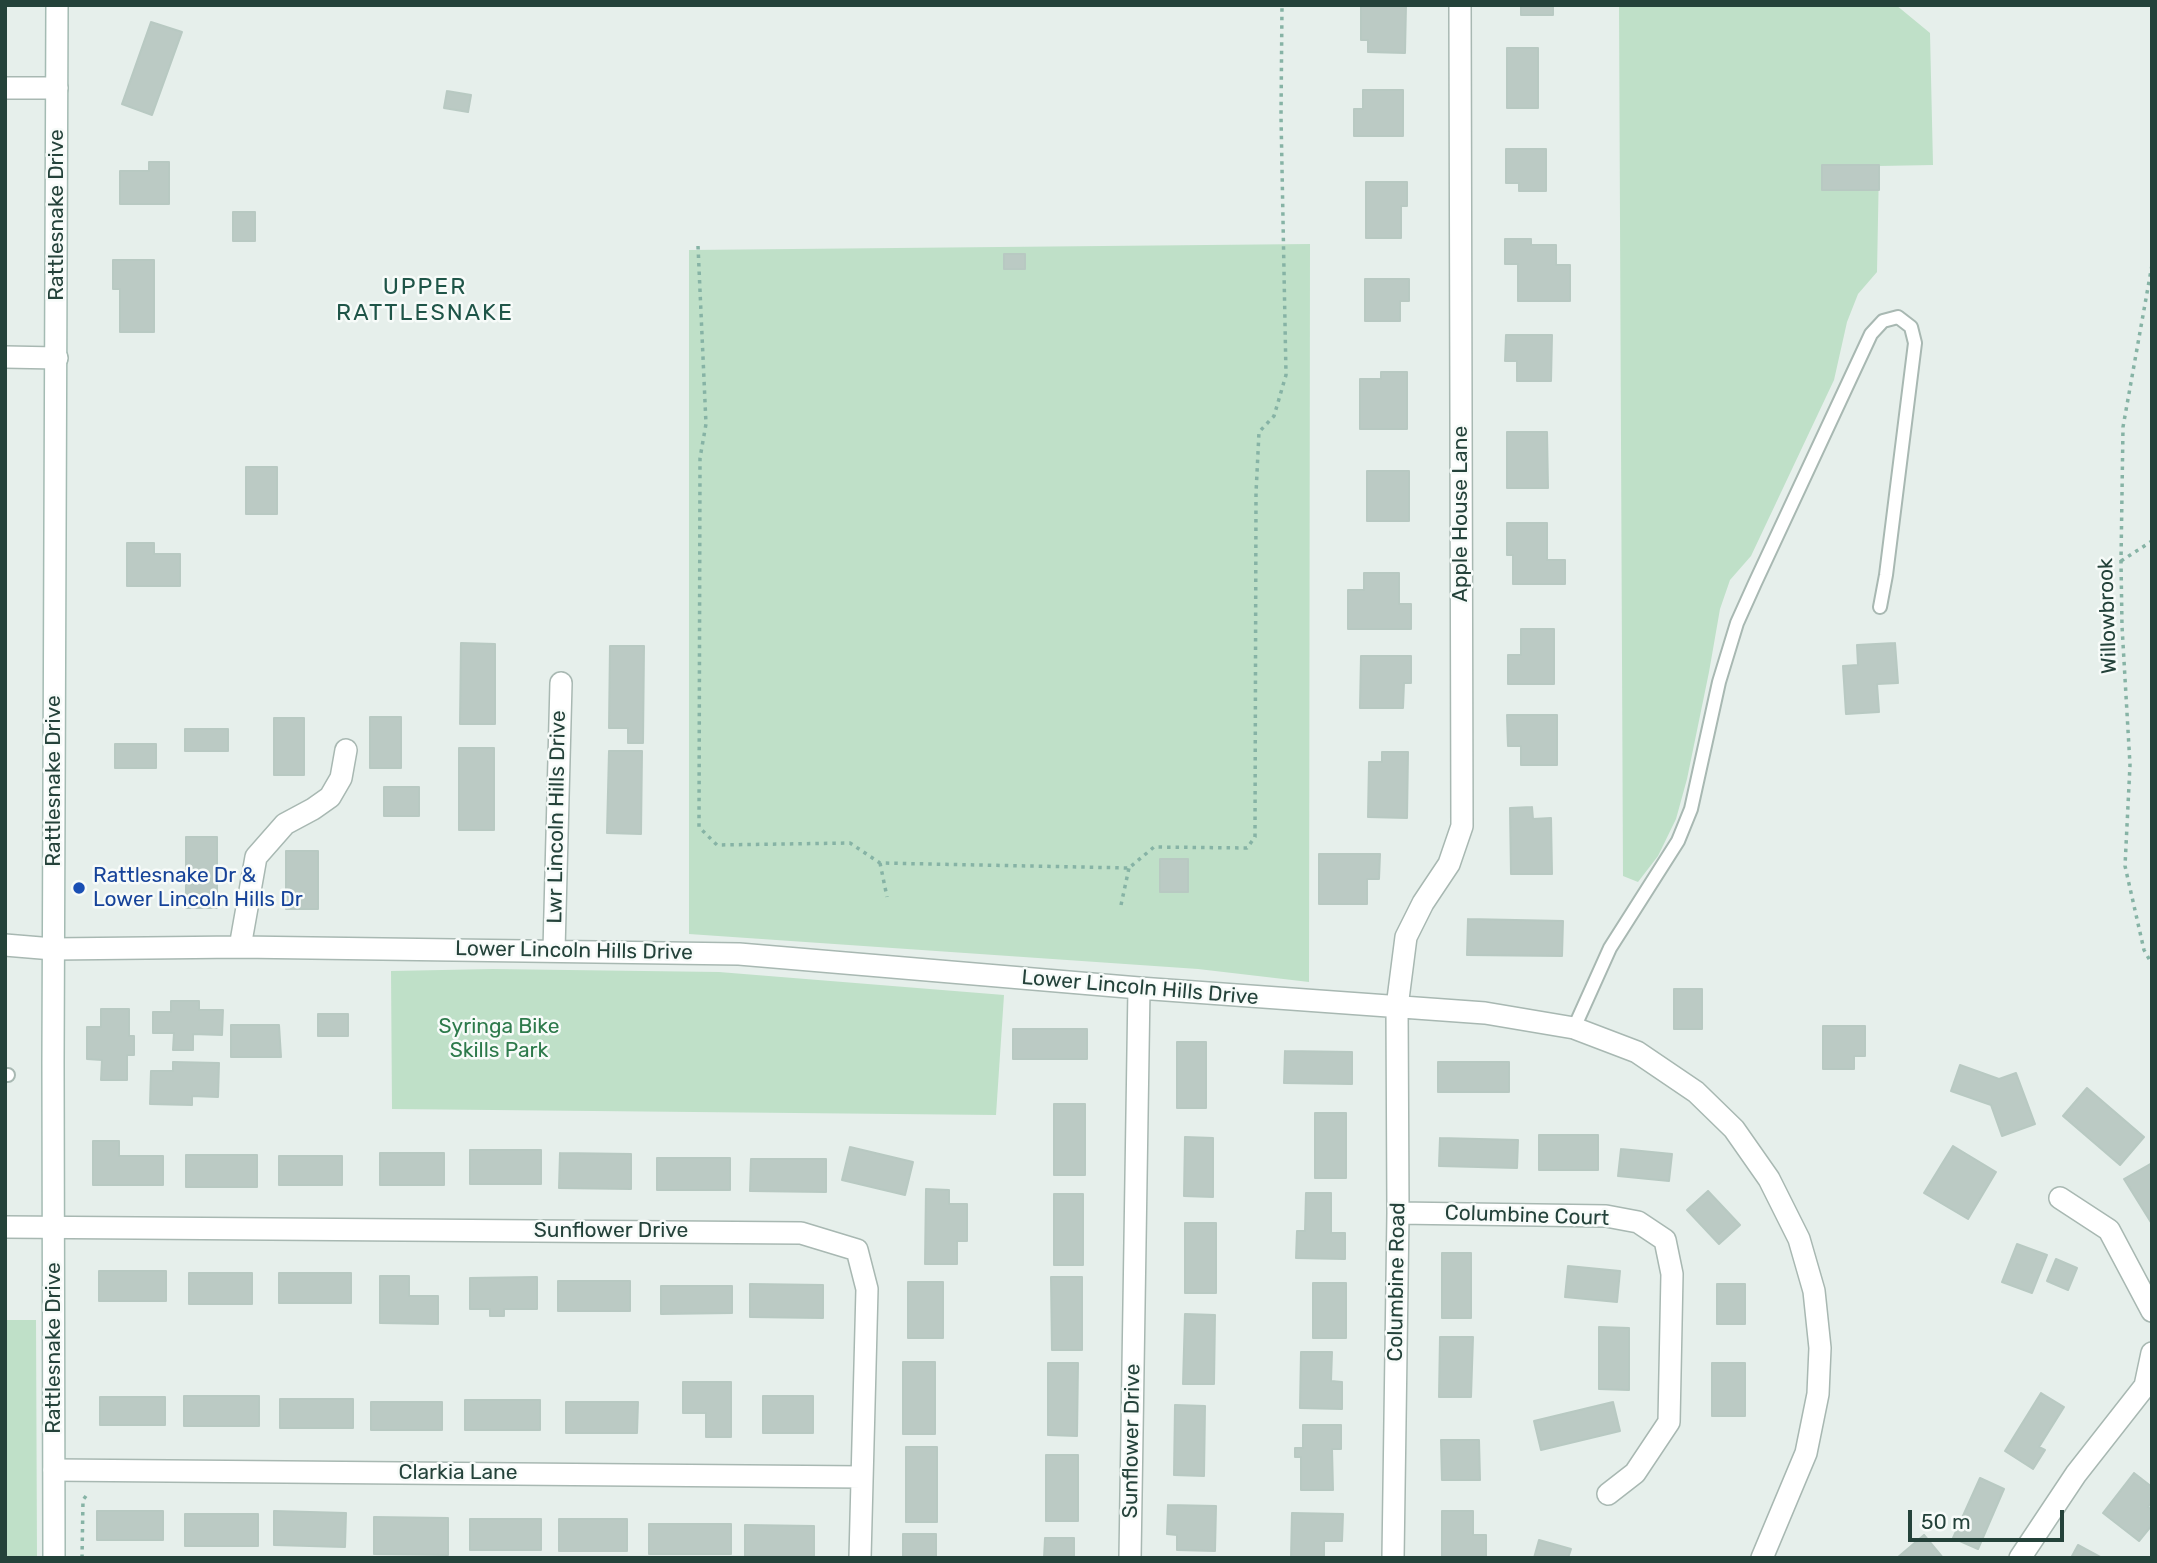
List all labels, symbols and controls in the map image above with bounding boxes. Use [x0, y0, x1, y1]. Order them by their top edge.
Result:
street label: Rattlesnake Drive [44, 129, 70, 301]
district label: UPPER RATTLESNAKE [337, 273, 513, 327]
street label: Apple House Lane [1448, 426, 1474, 602]
street label: Willowbrook [2093, 558, 2123, 674]
street label: Rattlesnake Drive [41, 695, 67, 867]
street label: Lwr Lincoln Hills Drive [543, 710, 571, 924]
place label: Rattlesnake Dr & Lower Lincoln Hills Dr [93, 863, 303, 913]
marker: Rattlesnake Dr & Lower Lincoln Hills Dr [71, 880, 87, 896]
street label: Lower Lincoln Hills Drive [455, 936, 693, 966]
street label: Lower Lincoln Hills Drive [1020, 965, 1260, 1011]
park label: Syringa Bike Skills Park [439, 1014, 559, 1064]
street label: Columbine Court [1444, 1201, 1610, 1231]
street label: Columbine Road [1383, 1202, 1411, 1362]
street label: Sunflower Drive [534, 1218, 688, 1244]
street label: Rattlesnake Drive [41, 1262, 67, 1434]
street label: Sunflower Drive [1118, 1363, 1146, 1519]
street label: Clarkia Lane [398, 1460, 518, 1486]
scale bar [1912, 1496, 2068, 1540]
text: 50 m [1921, 1509, 1971, 1534]

